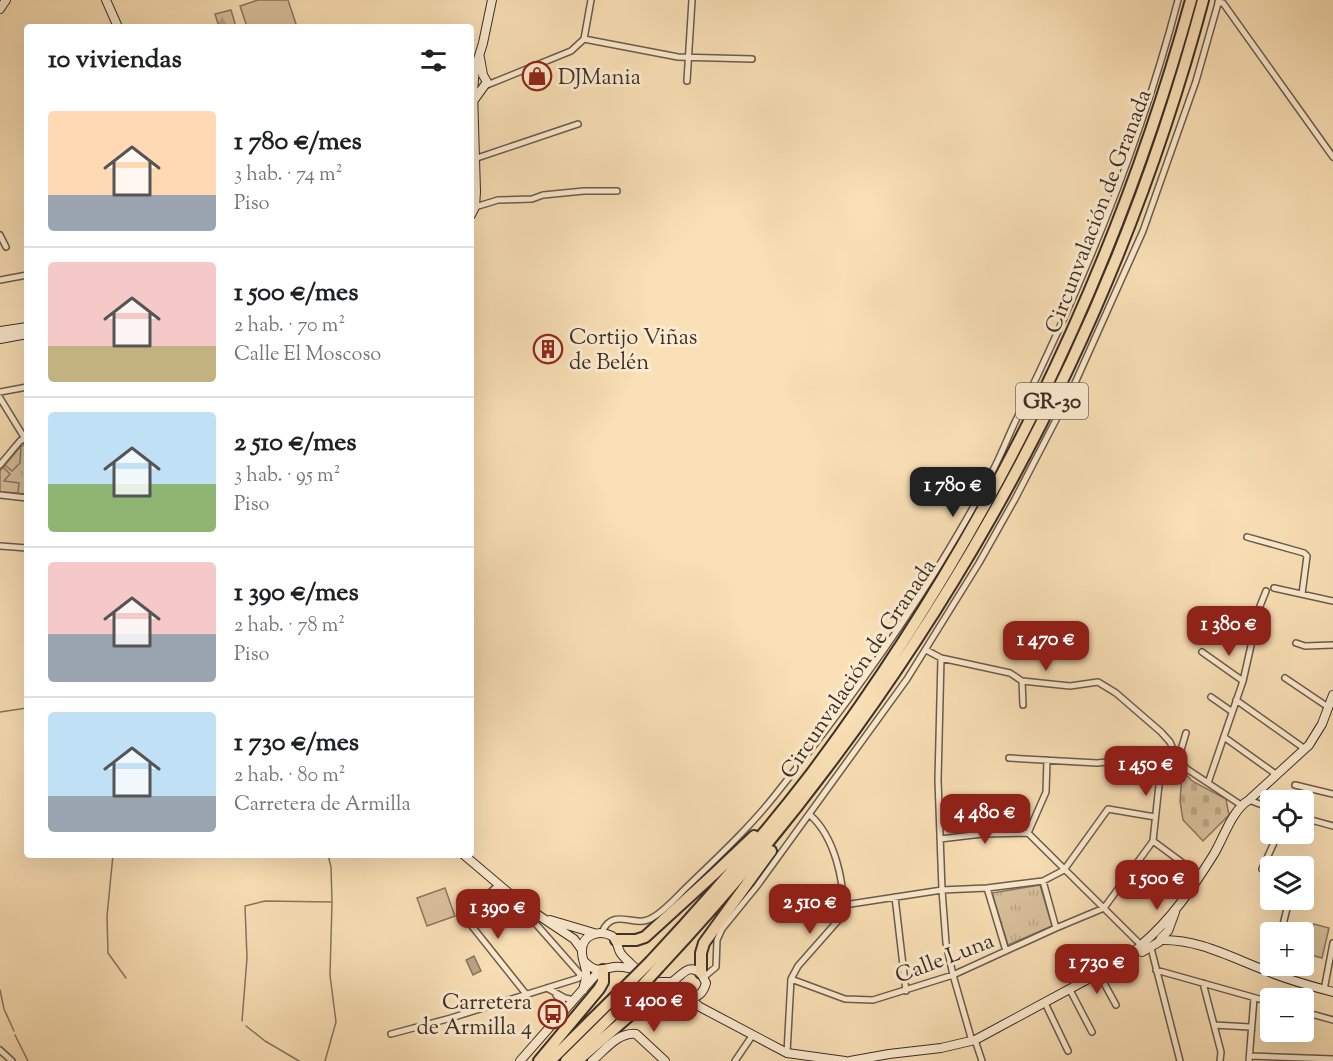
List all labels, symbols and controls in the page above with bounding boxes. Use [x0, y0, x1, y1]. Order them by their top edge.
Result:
text: 10 viviendas [48, 42, 182, 79]
icon: filters [417, 44, 450, 77]
shop icon: DJMania [521, 60, 553, 92]
place label: DJMania [558, 63, 641, 95]
street label: Circunvalación de Granada [1038, 85, 1161, 339]
text: 1 780 €/mes [234, 124, 362, 161]
icon: home [96, 135, 168, 207]
text: 3 hab. · 74 m² [234, 161, 342, 190]
text: Piso [234, 190, 269, 219]
text: 1 500 €/mes [234, 275, 358, 312]
icon: home [96, 286, 168, 358]
text: 2 hab. · 70 m² [234, 312, 345, 341]
place label: Cortijo Viñas de Belén [569, 323, 697, 380]
building icon: Cortijo Viñas de Belén [532, 333, 564, 365]
text: Calle El Moscoso [234, 341, 381, 370]
road number: GR-30 [1016, 383, 1088, 419]
text: 2 510 €/mes [234, 425, 357, 462]
icon: home [96, 436, 168, 508]
text: 3 hab. · 95 m² [234, 462, 340, 491]
pin: 1 780 € [898, 467, 1008, 518]
text: 1 780 € [924, 472, 982, 501]
text: Piso [234, 491, 269, 520]
street label: Circunvalación de Granada [774, 553, 945, 786]
text: 1 390 €/mes [234, 575, 359, 612]
icon: home [96, 586, 168, 658]
pin: 1 380 € [1174, 606, 1284, 657]
text: 1 380 € [1201, 611, 1257, 640]
text: 2 hab. · 78 m² [234, 612, 345, 641]
pin: 1 470 € [991, 621, 1101, 672]
text: 1 470 € [1017, 626, 1075, 655]
text: Piso [234, 641, 269, 670]
text: 1 730 €/mes [234, 725, 359, 762]
icon: home [96, 736, 168, 808]
pin: 1 450 € [1091, 746, 1201, 797]
text: 1 450 € [1118, 751, 1174, 780]
text: 2 hab. · 80 m² [234, 762, 346, 791]
map controls [1260, 790, 1314, 1042]
button: locate [1260, 790, 1314, 844]
text: Carretera de Armilla [234, 791, 411, 820]
pin: 4 480 € [930, 794, 1040, 845]
text: 4 480 € [954, 799, 1016, 828]
button: layers [1260, 856, 1314, 910]
pin: 1 500 € [1102, 860, 1212, 911]
text: 1 500 € [1129, 865, 1185, 894]
pin: 2 510 € [755, 884, 865, 935]
pin: 1 390 € [443, 889, 553, 940]
text: 2 510 € [783, 889, 837, 918]
text: 1 390 € [470, 894, 526, 923]
button: + [1260, 922, 1314, 976]
street label: Calle Luna [891, 926, 999, 993]
pin: 1 730 € [1042, 944, 1152, 995]
text: 1 730 € [1069, 949, 1125, 978]
pin: 1 400 € [599, 982, 709, 1033]
text: 1 400 € [625, 987, 683, 1016]
place label: Carretera de Armilla 4 [417, 988, 532, 1045]
button: − [1260, 988, 1314, 1042]
bus stop icon: Carretera de Armilla 4 [537, 998, 569, 1030]

